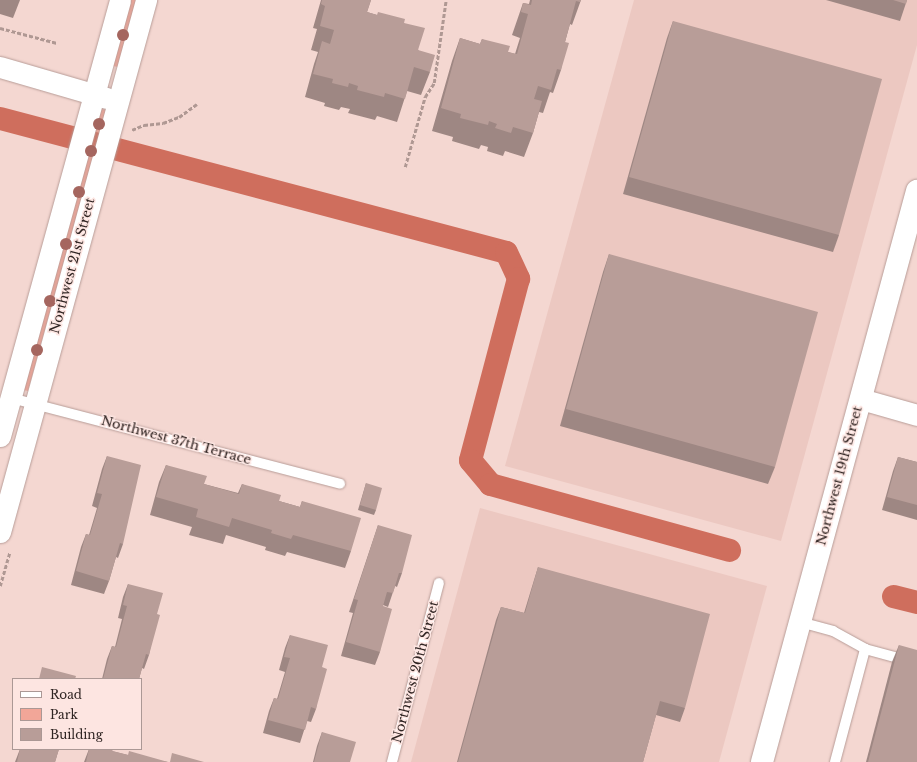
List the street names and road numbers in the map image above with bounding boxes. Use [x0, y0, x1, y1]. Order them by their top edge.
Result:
street label: Northwest 21st Street [47, 196, 99, 336]
street label: Northwest 19th Street [814, 405, 866, 547]
street label: Northwest 37th Terrace [99, 413, 253, 469]
street label: Northwest 20th Street [390, 599, 442, 745]

